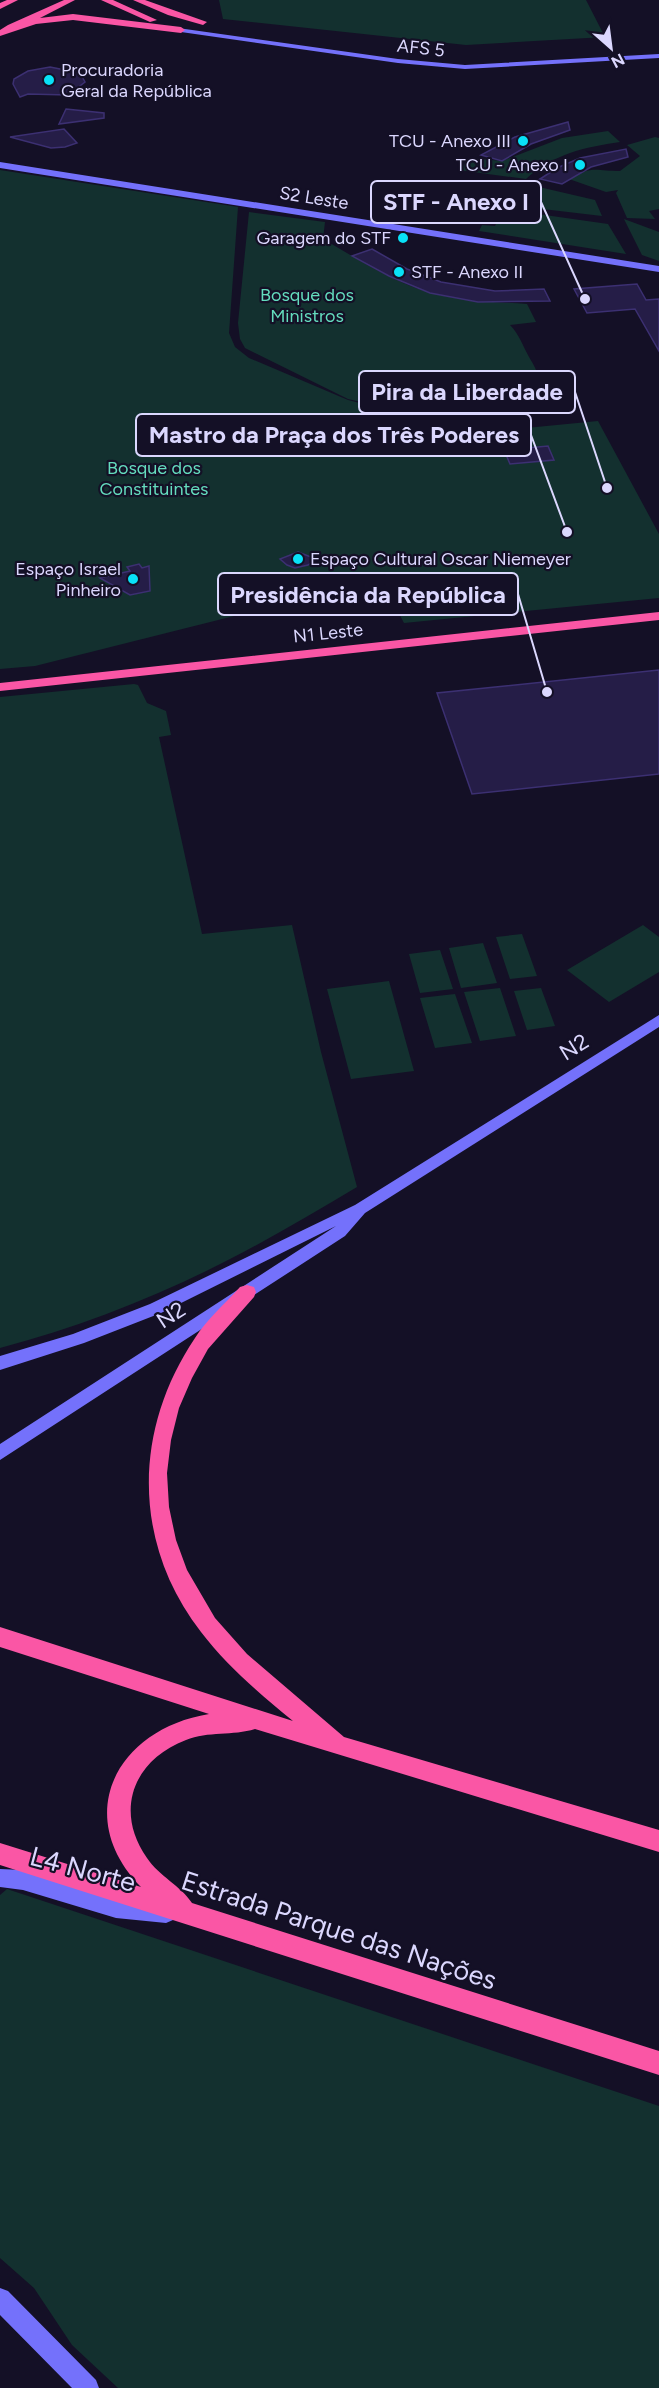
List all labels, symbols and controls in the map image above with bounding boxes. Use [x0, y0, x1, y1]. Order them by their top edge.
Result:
north arrow [581, 18, 641, 78]
street label: AFS 5 [396, 35, 446, 61]
text: N [608, 50, 628, 72]
place label: Procuradoria Geral da República [61, 59, 212, 102]
marker: Procuradoria Geral da República [42, 73, 56, 87]
place label: TCU - Anexo III [389, 130, 511, 152]
marker: TCU - Anexo III [516, 134, 530, 148]
place label: TCU - Anexo I [456, 154, 568, 176]
marker: TCU - Anexo I [573, 158, 587, 172]
callout: STF - Anexo I [371, 181, 541, 223]
street label: S2 Leste [278, 182, 350, 214]
text: STF - Anexo I [383, 187, 529, 216]
place label: Garagem do STF [257, 227, 391, 249]
marker: Garagem do STF [396, 231, 410, 245]
place label: STF - Anexo II [411, 261, 523, 283]
marker: STF - Anexo II [392, 265, 406, 279]
park label: Bosque dos Ministros [260, 284, 354, 327]
callout: Pira da Liberdade [359, 371, 575, 413]
text: Pira da Liberdade [371, 377, 563, 406]
callout: Mastro da Praça dos Três Poderes [136, 414, 531, 456]
text: Mastro da Praça dos Três Poderes [149, 420, 519, 449]
park label: Bosque dos Constituintes [100, 457, 208, 500]
place label: Espaço Cultural Oscar Niemeyer [310, 548, 571, 570]
marker: Espaço Cultural Oscar Niemeyer [291, 552, 305, 566]
place label: Espaço Israel Pinheiro [15, 558, 121, 601]
marker: Espaço Israel Pinheiro [126, 572, 140, 586]
callout: Presidência da República [218, 573, 518, 615]
text: Presidência da República [230, 580, 506, 609]
street label: N1 Leste [292, 618, 364, 648]
street label: N2 [554, 1028, 594, 1066]
street label: N2 [151, 1296, 191, 1334]
street label: L4 Norte [27, 1839, 139, 1899]
street label: Estrada Parque das Nações [177, 1863, 501, 1997]

